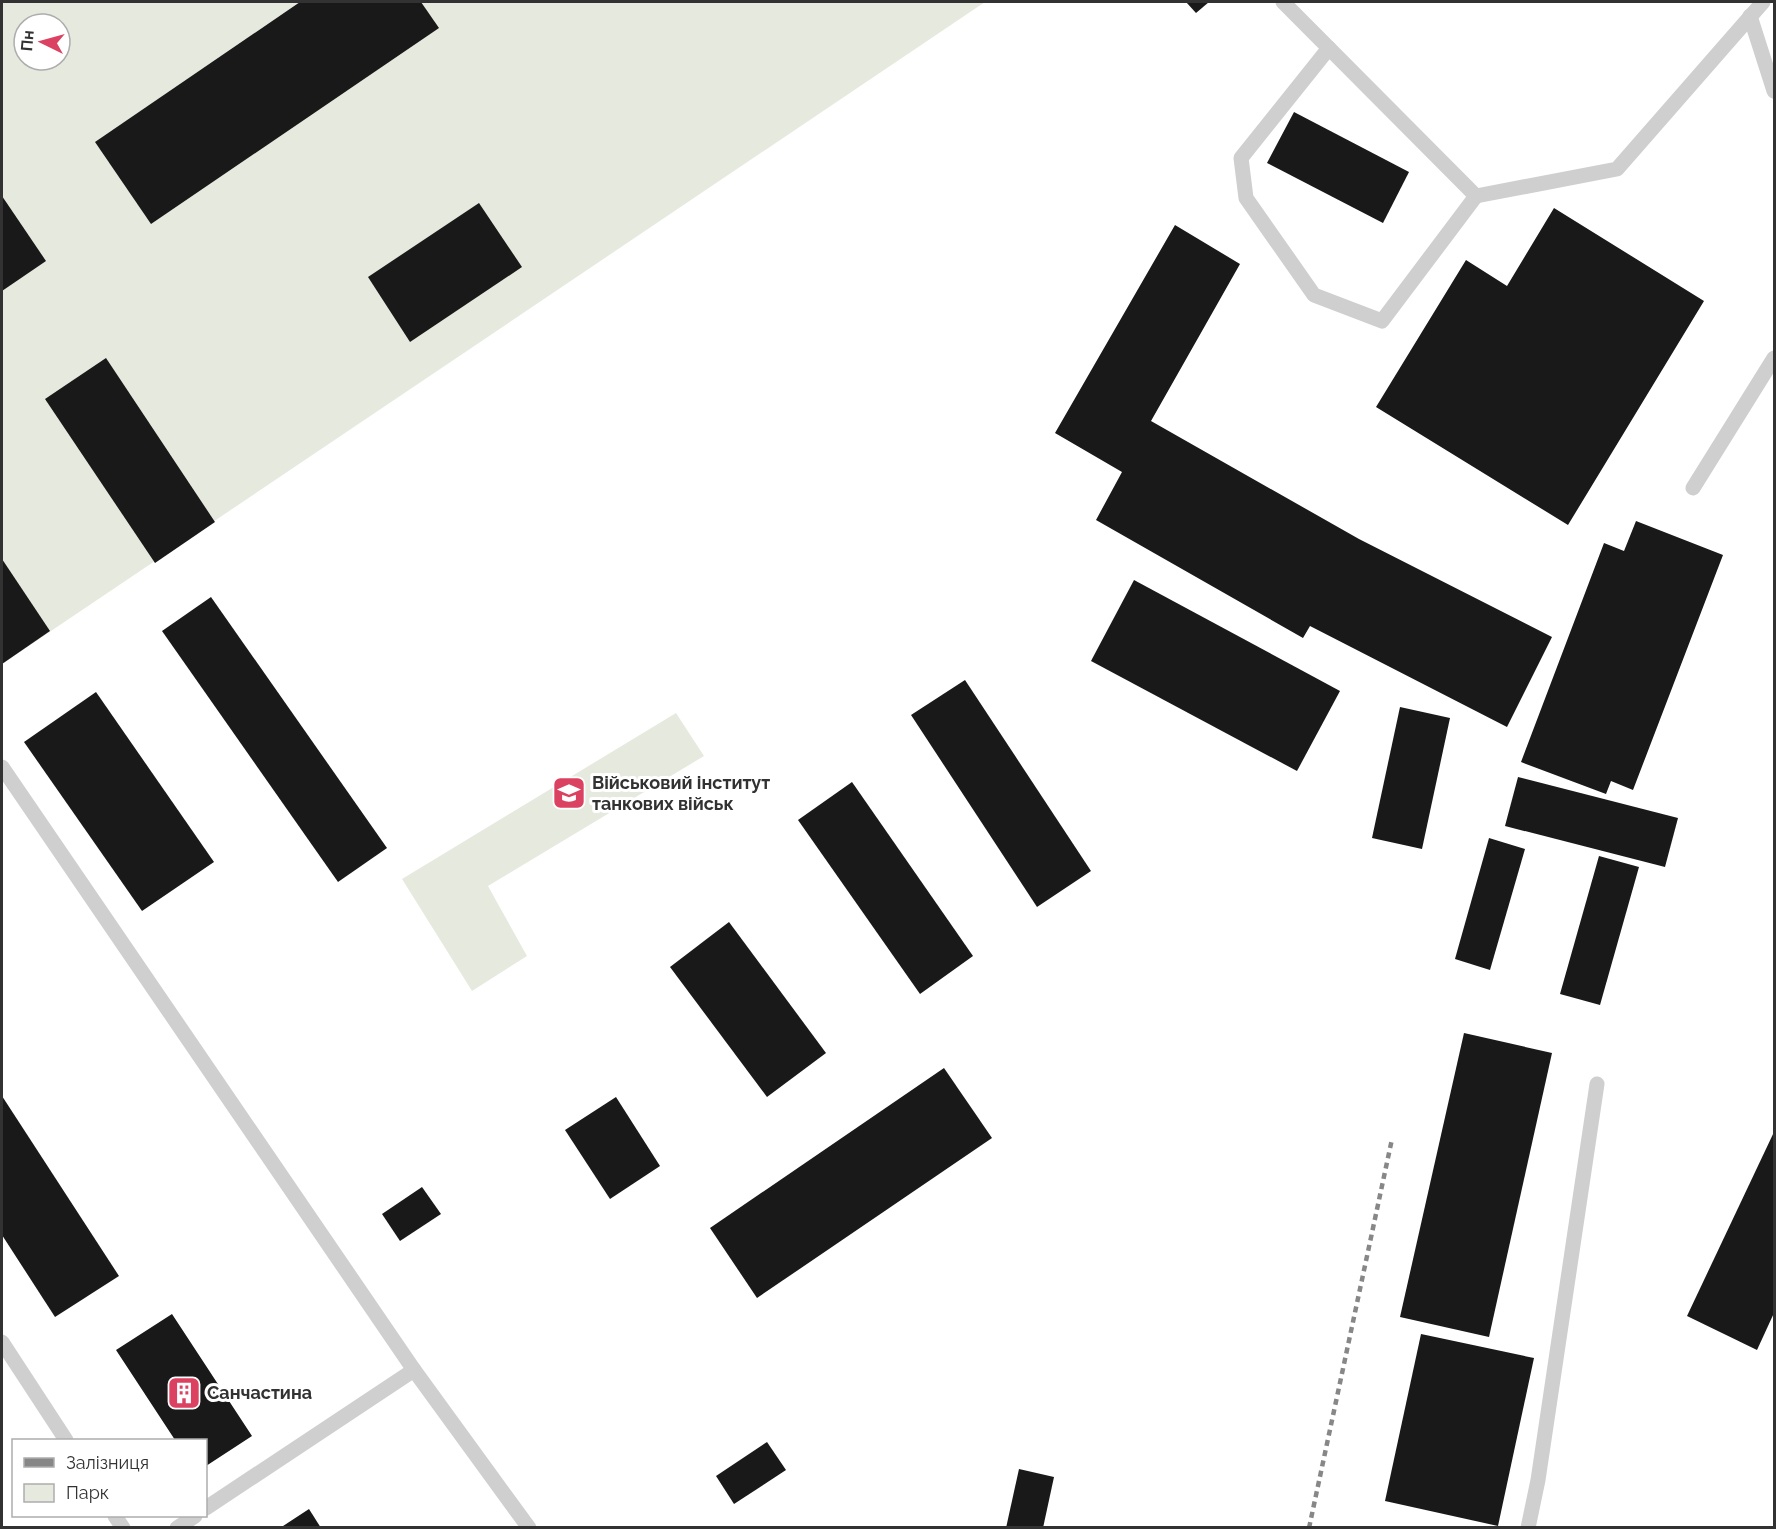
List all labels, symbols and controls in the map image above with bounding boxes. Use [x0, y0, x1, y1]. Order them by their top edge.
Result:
north arrow [12, 12, 72, 72]
text: Пн [17, 29, 38, 52]
place label: Військовий інститут танкових військ [592, 772, 770, 814]
school or university icon: Військовий інститут танкових військ [551, 775, 587, 811]
building icon: Санчастина [166, 1375, 202, 1411]
place label: Санчастина [207, 1382, 312, 1403]
legend [12, 1439, 207, 1517]
text: Залізниця [66, 1452, 149, 1473]
text: Парк [66, 1482, 109, 1503]

